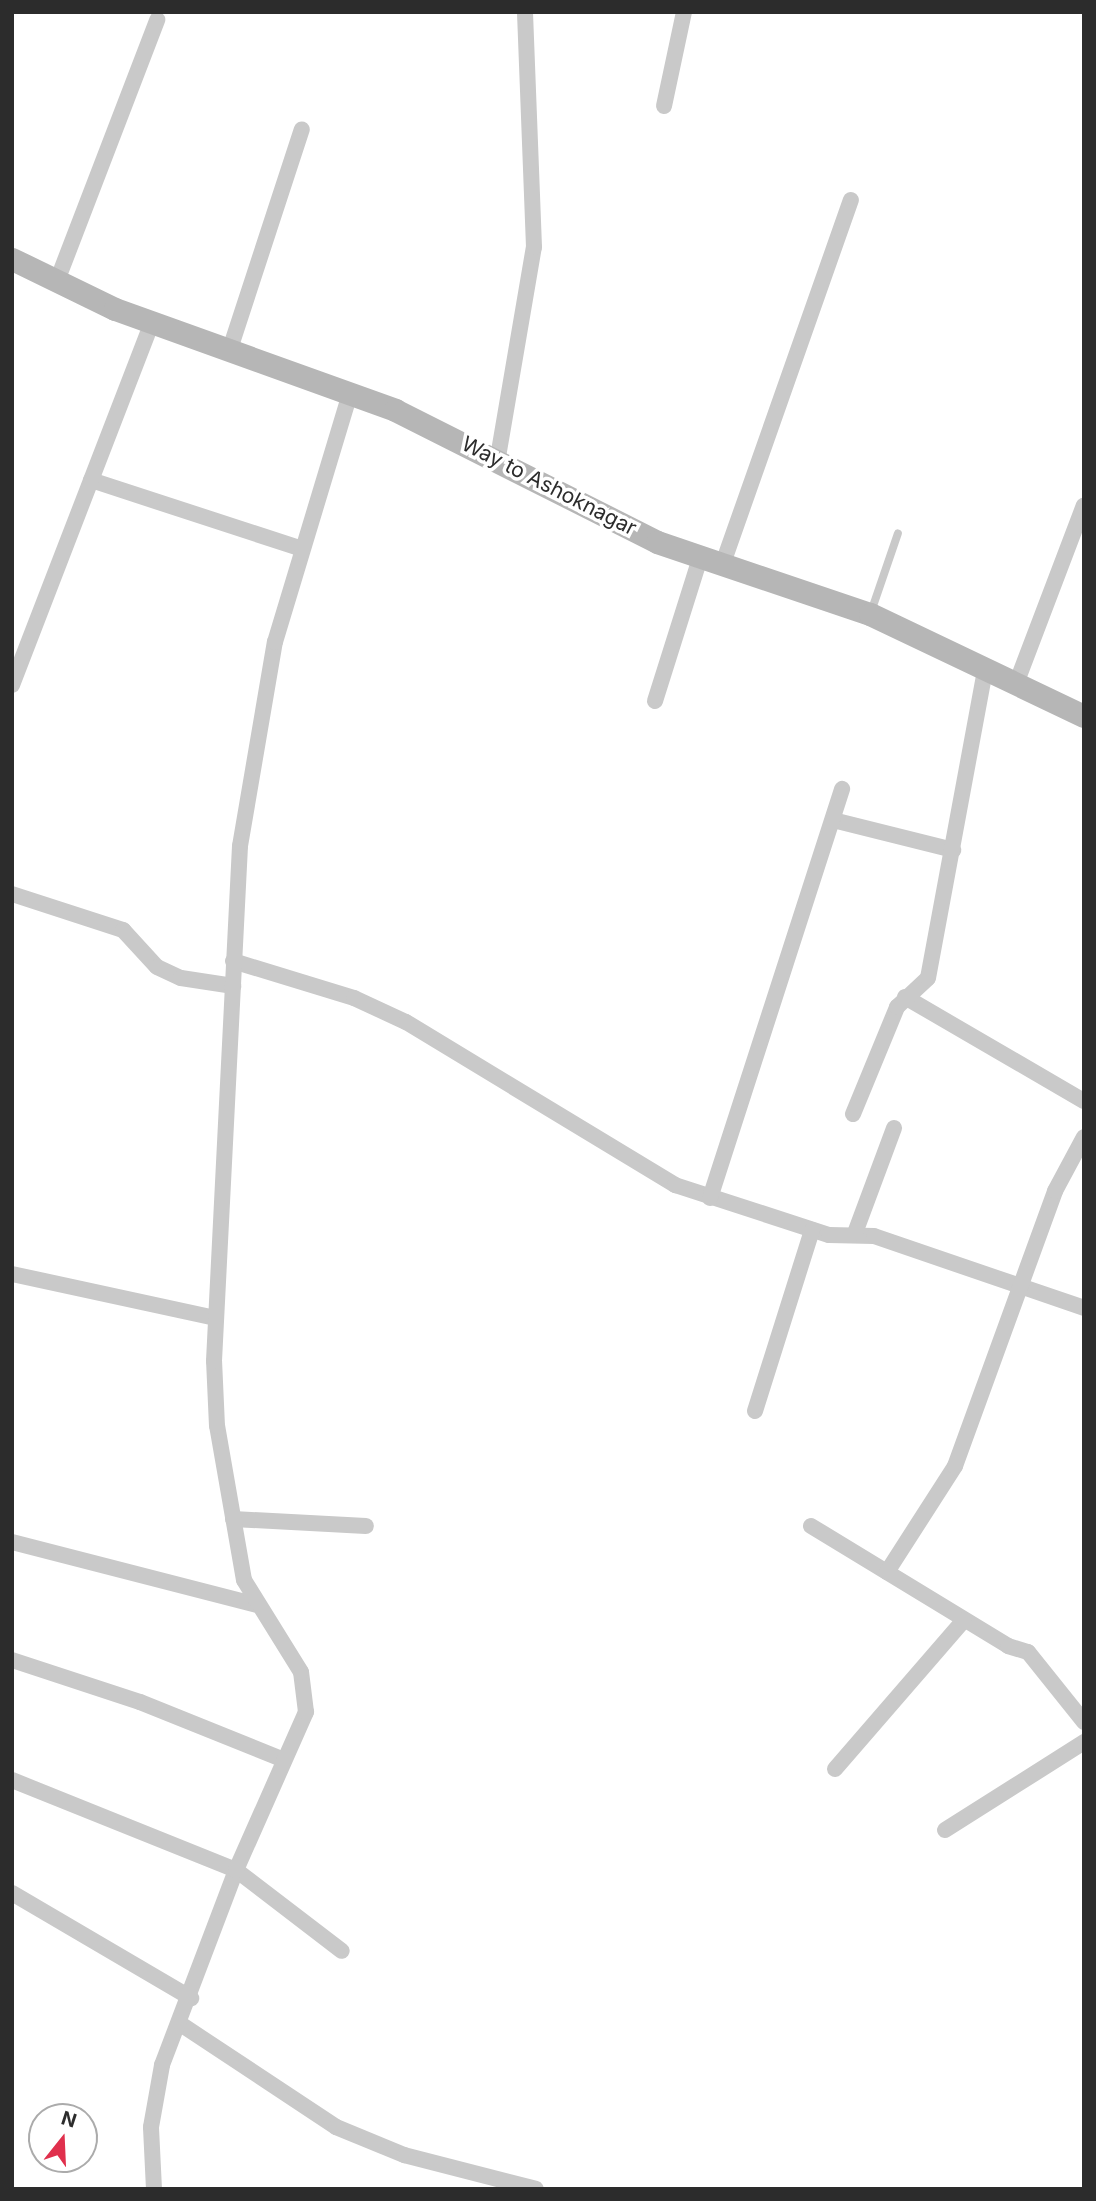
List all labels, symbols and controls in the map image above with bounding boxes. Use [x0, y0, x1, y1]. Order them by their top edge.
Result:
street label: Way to Ashoknagar [457, 431, 641, 541]
north arrow [28, 2103, 98, 2173]
text: N [59, 2106, 79, 2133]

